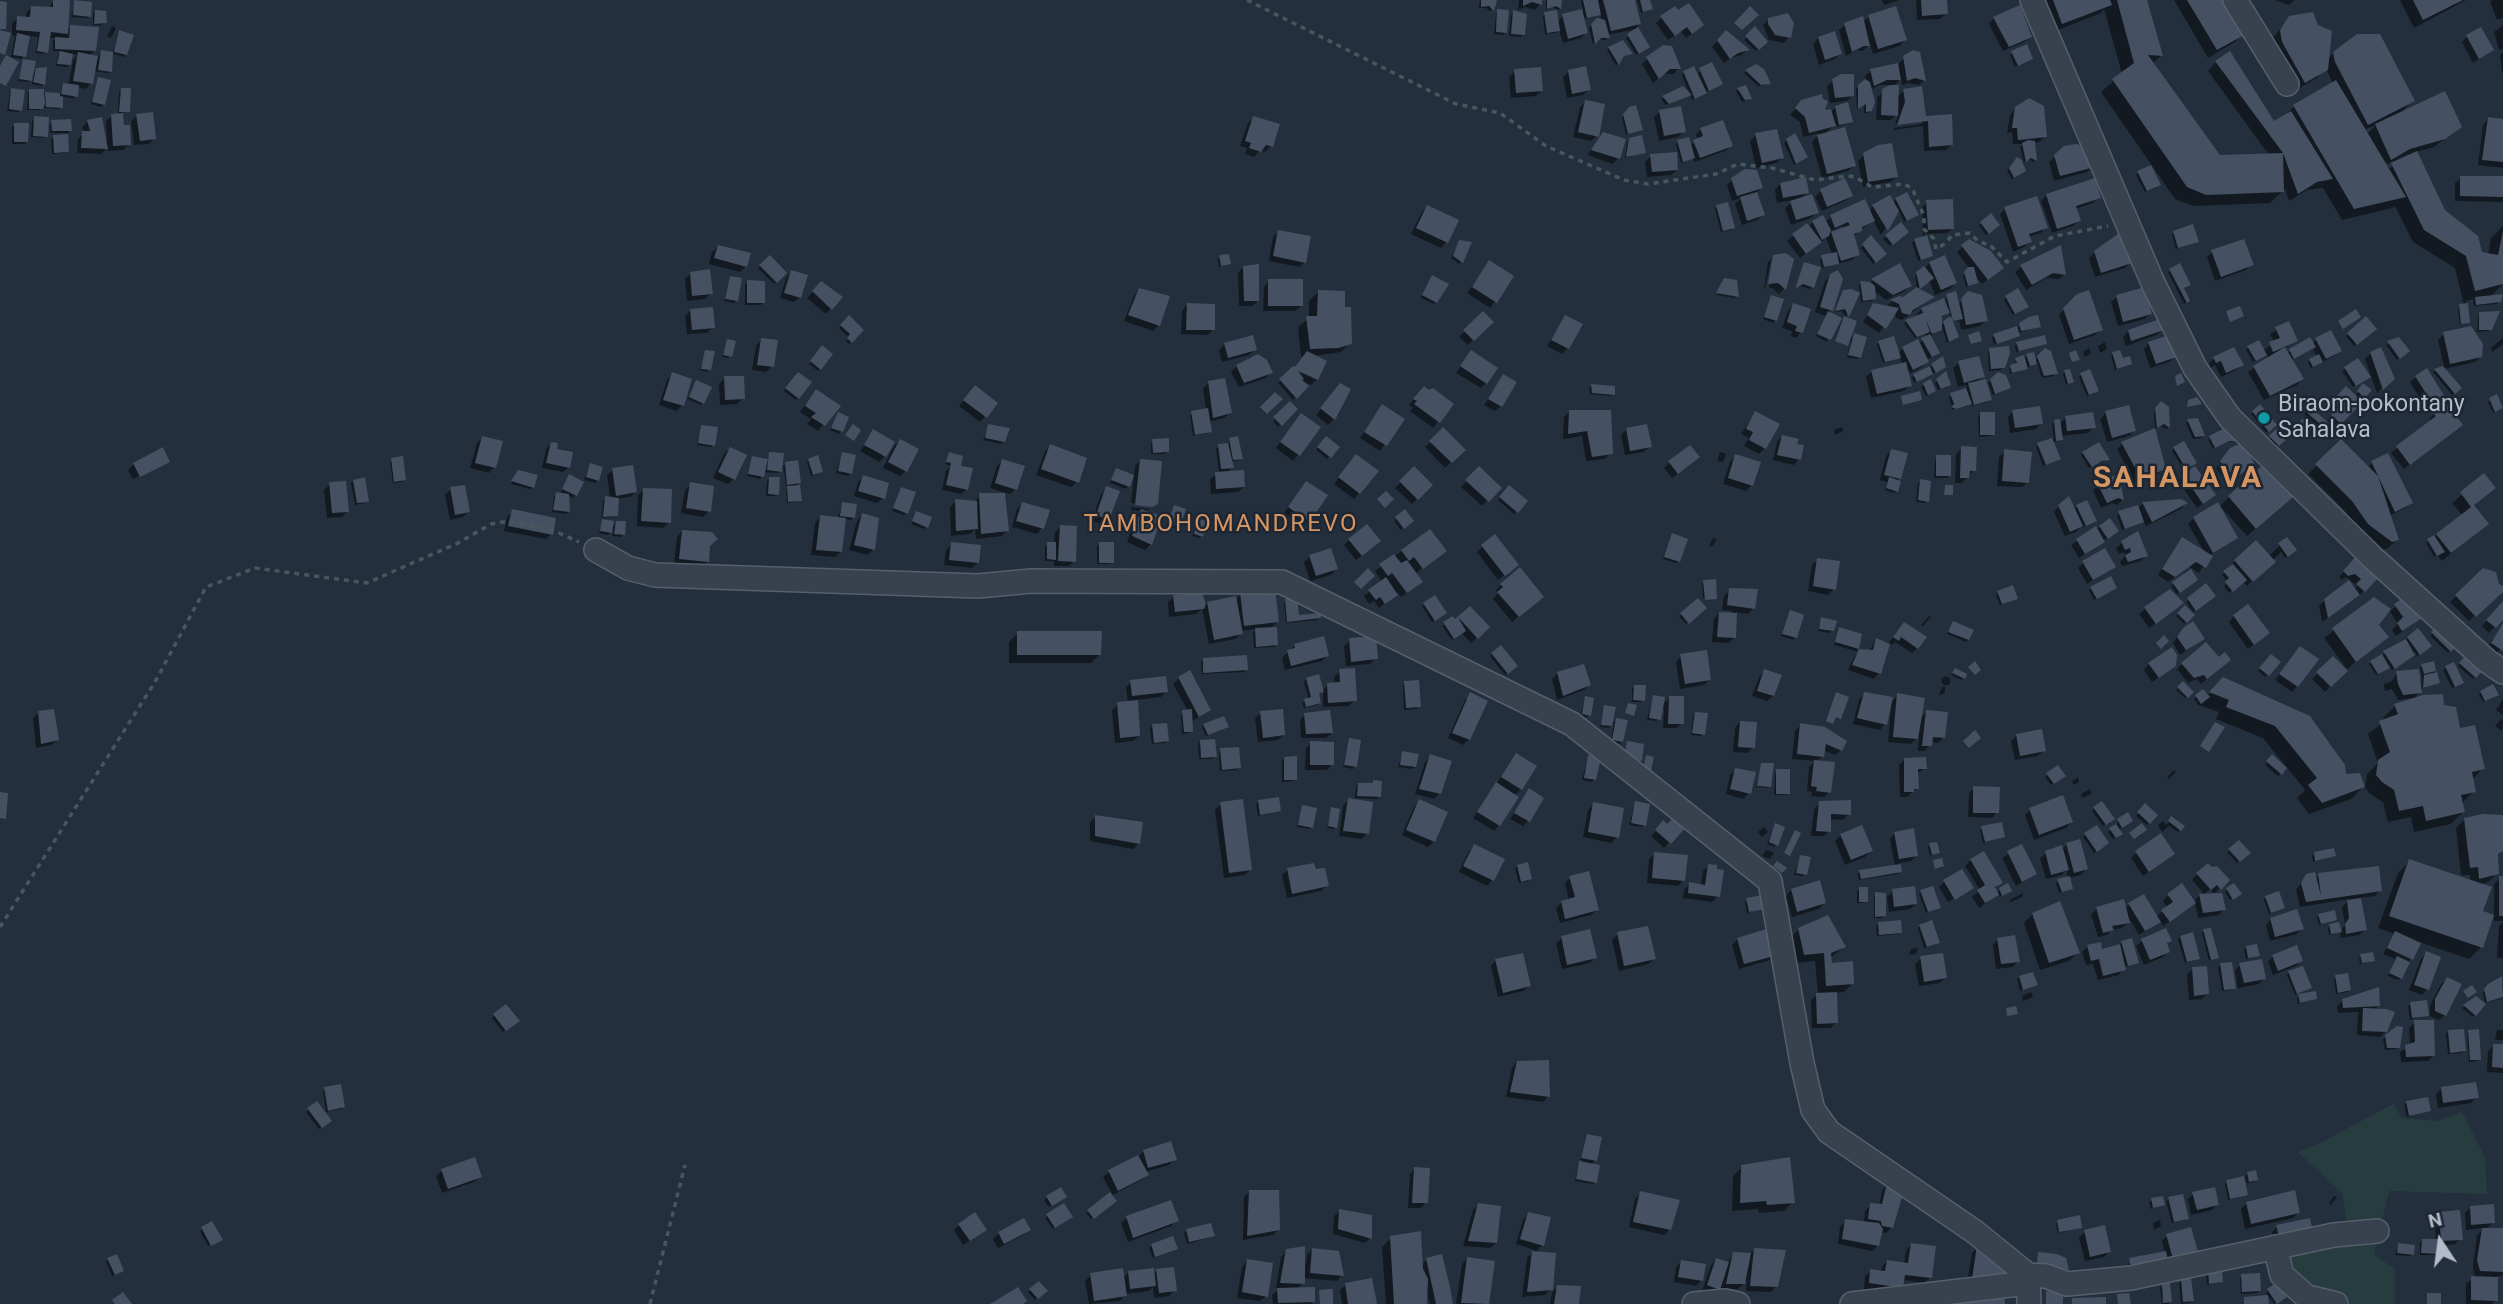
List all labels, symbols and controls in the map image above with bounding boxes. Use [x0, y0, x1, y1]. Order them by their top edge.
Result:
place label: Biraom-pokontany Sahalava [2278, 391, 2465, 445]
marker: Biraom-pokontany Sahalava [2256, 410, 2272, 426]
district label: SAHALAVA [2094, 461, 2262, 497]
district label: TAMBOHOMANDREVO [1085, 511, 1357, 539]
north arrow [2405, 1206, 2475, 1276]
text: N [2426, 1207, 2444, 1233]

